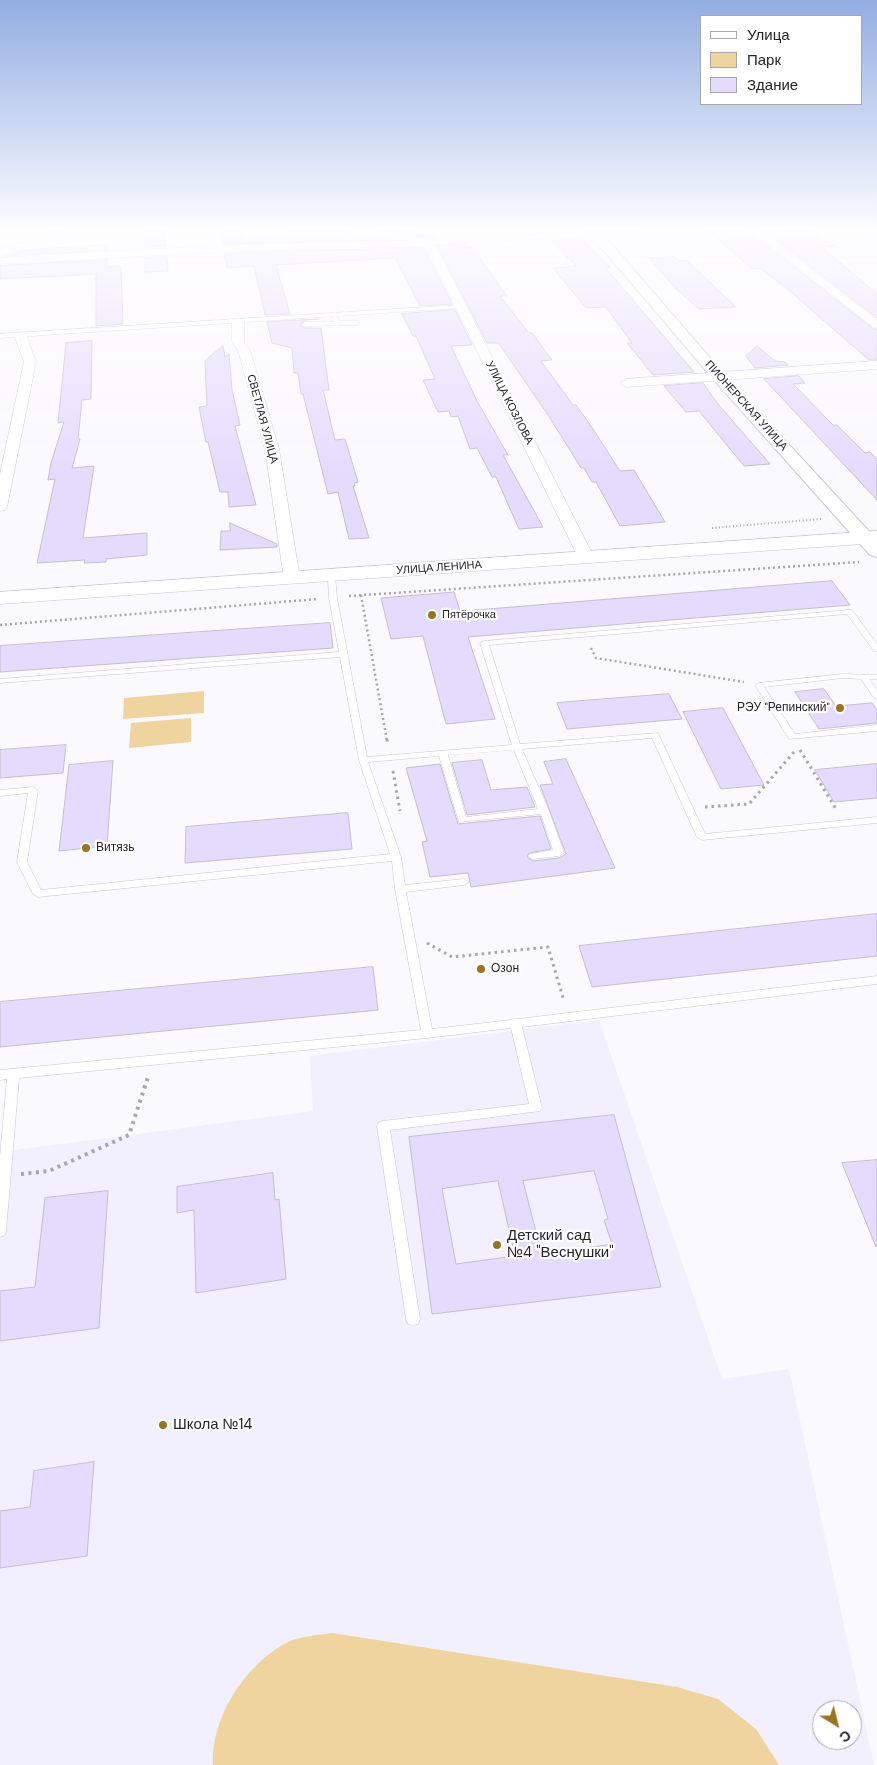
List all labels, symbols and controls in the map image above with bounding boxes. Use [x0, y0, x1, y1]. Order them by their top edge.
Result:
legend [700, 15, 862, 105]
text: Улица [747, 25, 790, 45]
text: Парк [747, 50, 781, 70]
text: Здание [747, 75, 798, 95]
street label: ПИОНЕРСКАЯ УЛИЦА [702, 358, 790, 454]
street label: УЛИЦА КОЗЛОВА [482, 359, 536, 447]
street label: СВЕТЛАЯ УЛИЦА [244, 373, 280, 465]
street label: УЛИЦА ЛЕНИНА [396, 558, 482, 578]
place label: Пятёрочка [442, 608, 496, 622]
marker: Пятёрочка [426, 609, 438, 621]
place label: РЭУ "Репинский" [737, 701, 830, 715]
marker: РЭУ "Репинский" [834, 702, 846, 714]
place label: Витязь [96, 841, 134, 855]
marker: Витязь [80, 842, 92, 854]
place label: Озон [491, 962, 519, 976]
marker: Озон [475, 963, 487, 975]
place label: Детский сад №4 "Веснушки" [507, 1227, 614, 1262]
marker: Детский сад №4 "Веснушки" [491, 1239, 503, 1251]
place label: Школа №14 [173, 1416, 252, 1434]
marker: Школа №14 [157, 1419, 169, 1431]
north arrow [812, 1700, 862, 1750]
text: С [836, 1726, 855, 1747]

